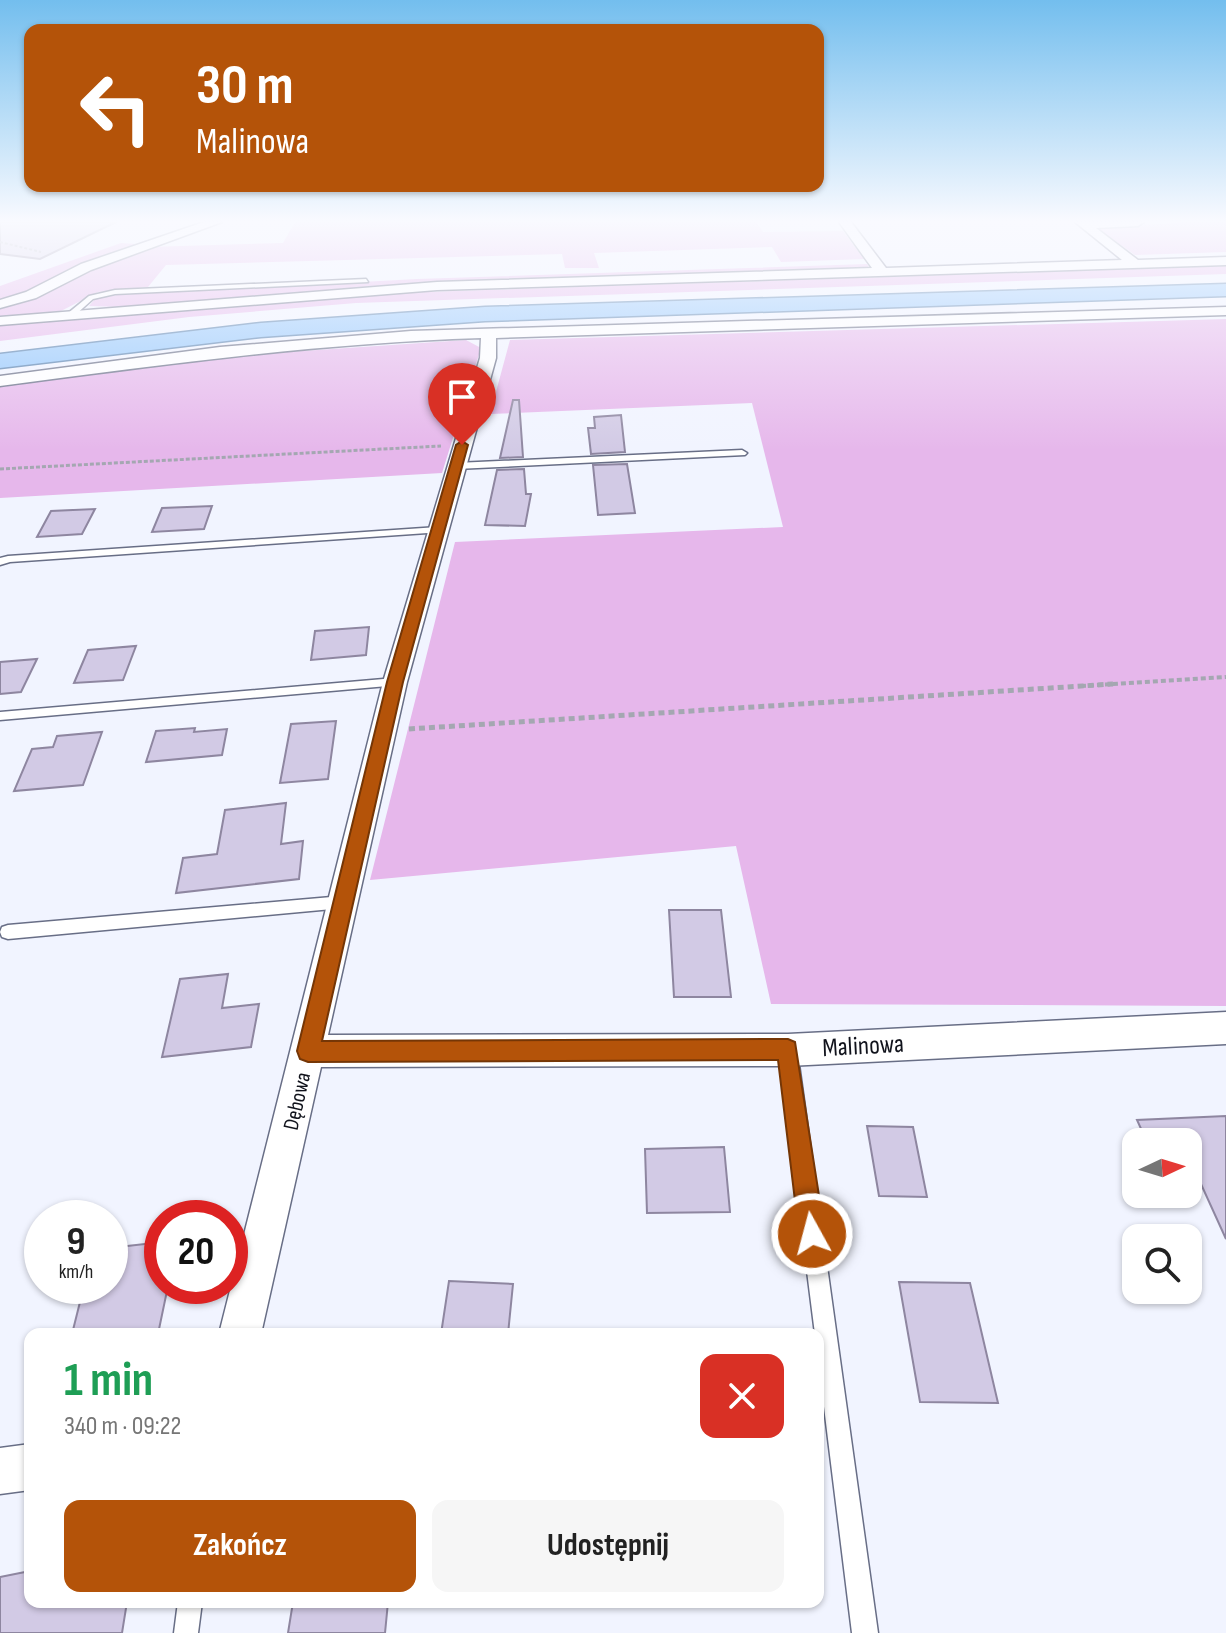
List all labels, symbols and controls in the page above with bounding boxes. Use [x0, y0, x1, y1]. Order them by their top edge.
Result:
text: 30 m [196, 53, 294, 120]
icon: left [64, 56, 168, 160]
text: Malinowa [196, 121, 309, 164]
pin [428, 363, 496, 445]
icon: arrive [440, 375, 484, 419]
street label: Malinowa [821, 1029, 905, 1064]
street label: Dębowa [278, 1070, 317, 1133]
north arrow [1122, 1128, 1202, 1208]
map controls [1122, 1128, 1202, 1304]
position arrow [770, 1192, 854, 1276]
speed limit sign: 20 [144, 1200, 248, 1304]
text: 9 [67, 1218, 85, 1266]
button: search [1122, 1224, 1202, 1304]
text: km/h [59, 1260, 93, 1284]
text: 1 min [64, 1352, 153, 1409]
button: close [700, 1354, 784, 1438]
text: 340 m · 09:22 [64, 1411, 181, 1442]
button: Zakończ [64, 1500, 416, 1592]
button: Udostępnij [432, 1500, 784, 1592]

